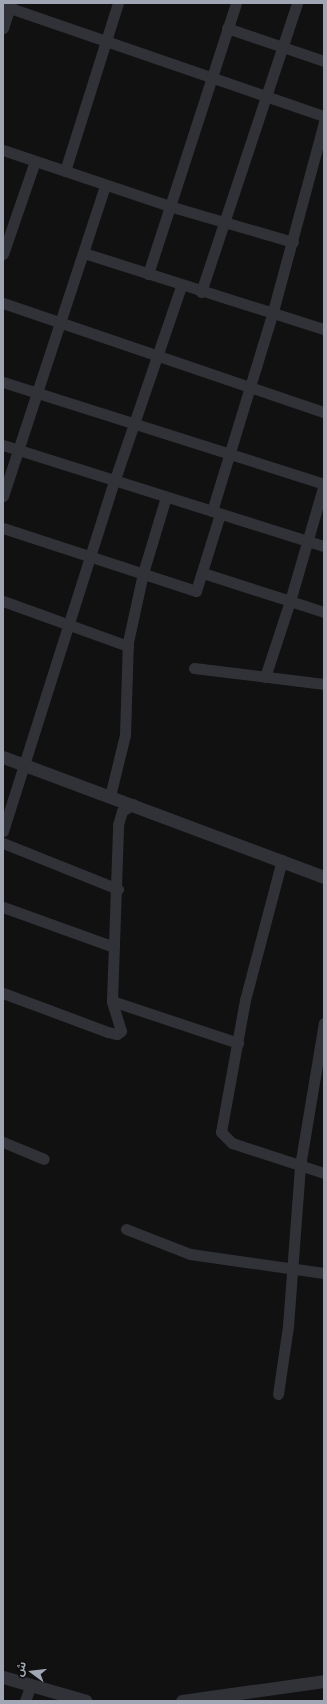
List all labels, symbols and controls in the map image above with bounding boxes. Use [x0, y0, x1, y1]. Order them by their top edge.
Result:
north arrow [12, 1652, 52, 1692]
text: ش [13, 1660, 28, 1678]

